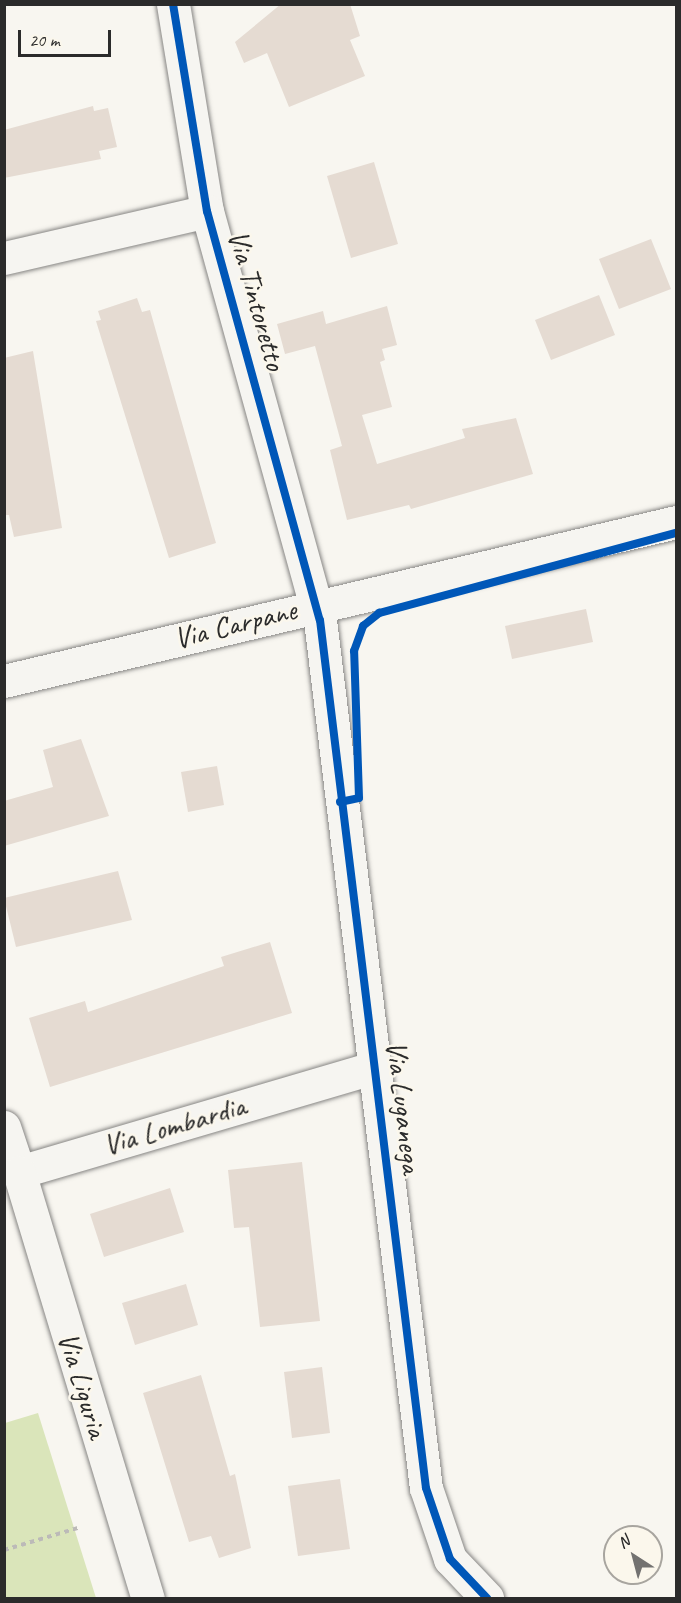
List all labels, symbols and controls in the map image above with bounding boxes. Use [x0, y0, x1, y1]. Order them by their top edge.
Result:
scale bar [21, 18, 114, 56]
text: 20 m [29, 29, 60, 51]
street label: Via Tintoretto [220, 226, 294, 374]
street label: Via Carpane [170, 592, 300, 656]
street label: Via Luganega [378, 1039, 430, 1175]
street label: Via Lombardia [99, 1088, 249, 1162]
street label: Via Liguria [50, 1327, 116, 1443]
north arrow [603, 1525, 663, 1585]
text: N [614, 1531, 633, 1553]

